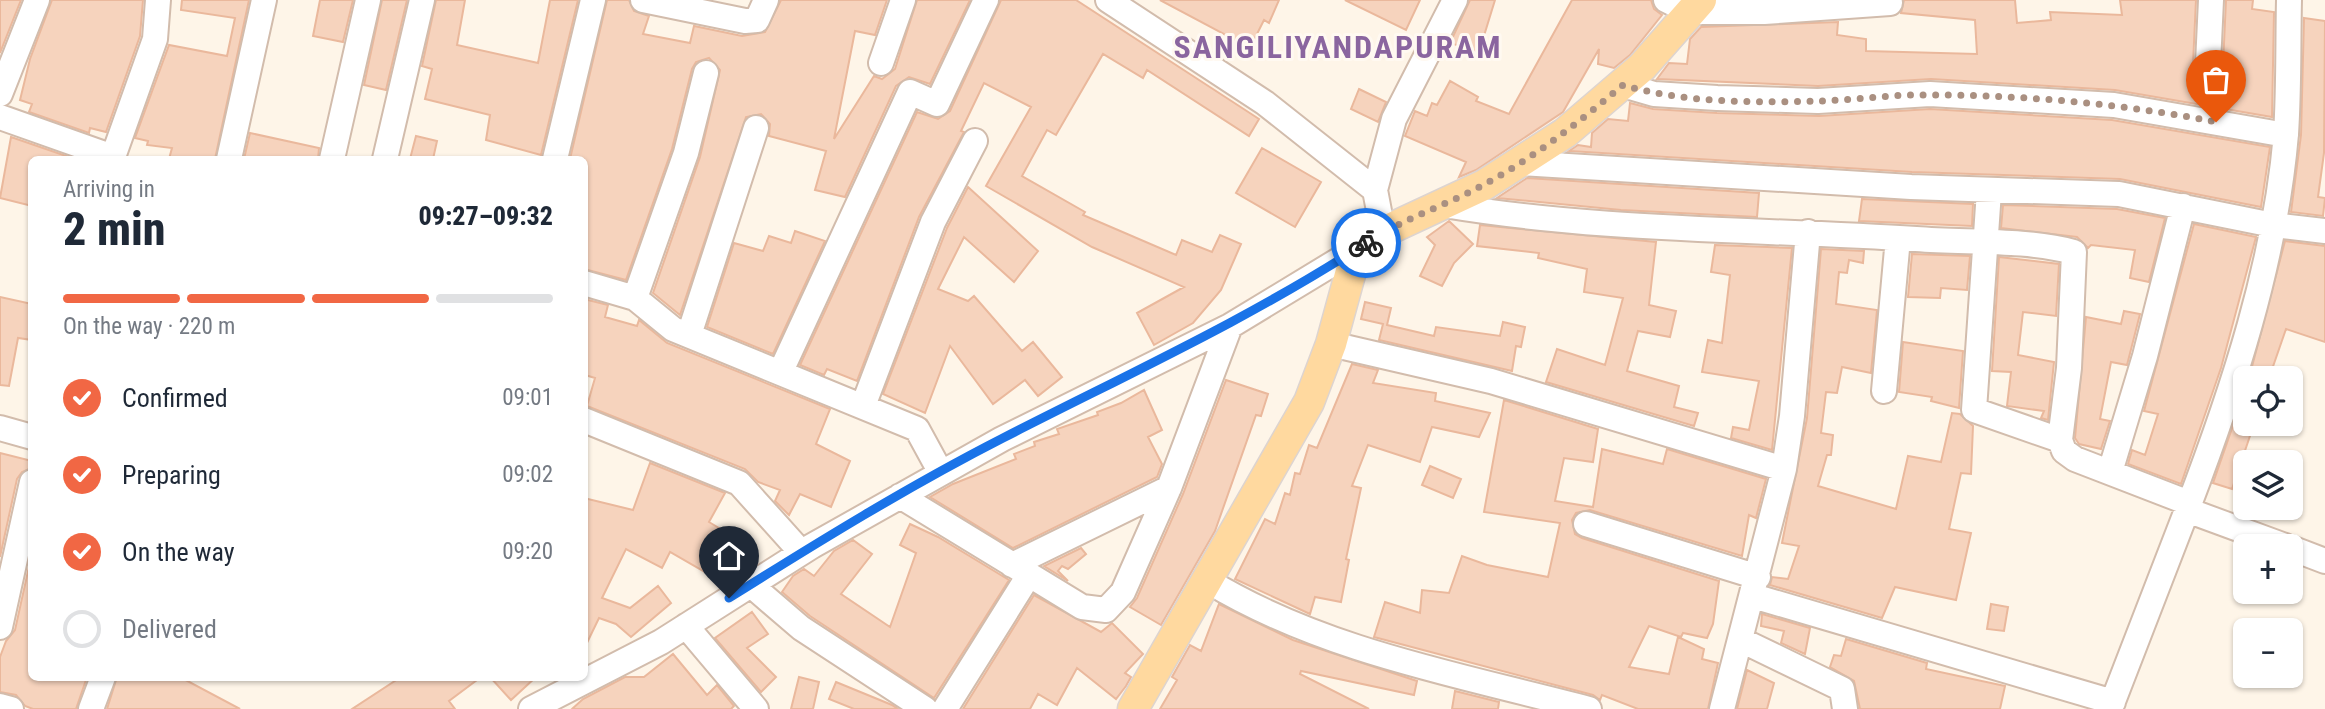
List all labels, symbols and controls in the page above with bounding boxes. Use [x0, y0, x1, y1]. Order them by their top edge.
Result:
district label: SANGILIYANDAPURAM [1174, 28, 1503, 66]
pin [2186, 50, 2246, 122]
icon: bag [2197, 61, 2235, 99]
text: Arriving in [63, 176, 155, 203]
text: 09:27–09:32 [419, 201, 553, 231]
text: 2 min [63, 202, 166, 256]
courier [1331, 208, 1401, 278]
icon: bike [1347, 224, 1385, 262]
text: On the way · 220 m [63, 313, 235, 340]
map controls [2233, 366, 2303, 688]
button: locate [2233, 366, 2303, 436]
icon: check [63, 379, 101, 417]
text: Confirmed [122, 383, 228, 413]
text: 09:01 [502, 384, 553, 411]
button: layers [2233, 450, 2303, 520]
icon: check [63, 456, 101, 494]
text: Preparing [122, 460, 221, 490]
text: 09:02 [502, 461, 553, 488]
pin [699, 526, 759, 598]
icon: check [63, 533, 101, 571]
button: + [2233, 534, 2303, 604]
text: On the way [122, 537, 235, 567]
icon: home [710, 537, 748, 575]
text: 09:20 [502, 538, 553, 565]
text: Delivered [122, 614, 217, 644]
button: − [2233, 618, 2303, 688]

